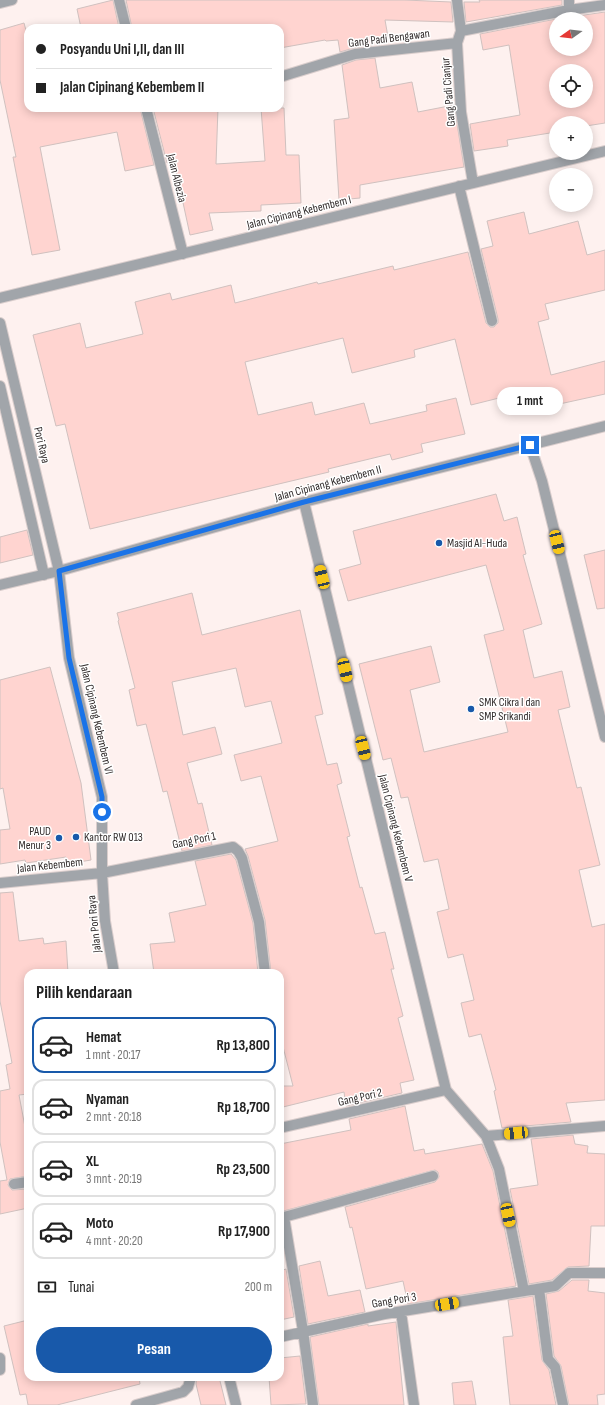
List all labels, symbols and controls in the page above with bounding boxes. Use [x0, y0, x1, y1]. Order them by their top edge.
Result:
north arrow [549, 12, 593, 56]
map controls [549, 12, 593, 212]
street label: Gang Padi Bengawan [348, 26, 431, 51]
text: Posyandu Uni I,II, dan III [60, 40, 184, 59]
street label: Gang Padi Cianjur [438, 56, 459, 127]
button: locate [549, 64, 593, 108]
text: Jalan Cipinang Kebembem II [60, 78, 204, 97]
button: + [549, 116, 593, 160]
street label: Jalan Albezia [163, 151, 190, 204]
button: − [549, 168, 593, 212]
street label: Jalan Cipinang Kebembem I [244, 192, 353, 233]
callout: 1 mnt [497, 387, 563, 415]
text: 1 mnt [517, 393, 543, 409]
street label: Pori Raya [30, 426, 53, 465]
route end [521, 436, 539, 454]
street label: Jalan Cipinang Kebembem II [272, 462, 383, 505]
car [548, 529, 566, 555]
place label: Masjid Al-Huda [447, 536, 507, 551]
marker: Masjid Al-Huda [434, 538, 444, 548]
car [313, 564, 331, 590]
car [336, 657, 354, 683]
street label: Jalan Cipinang Kebembem VI [76, 662, 116, 776]
place label: SMK Cikra I dan SMP Srikandi [479, 695, 540, 724]
marker: SMK Cikra I dan SMP Srikandi [466, 704, 476, 714]
car [354, 735, 372, 761]
street label: Jalan Cipinang Kebembem V [375, 772, 416, 884]
route start [93, 803, 111, 821]
place label: PAUD Menur 3 [19, 824, 51, 853]
street label: Gang Pori 1 [171, 828, 218, 852]
place label: Kantor RW 013 [84, 830, 143, 845]
marker: Kantor RW 013 [71, 832, 81, 842]
marker: PAUD Menur 3 [54, 833, 64, 843]
street label: Jalan Kebembem [15, 855, 84, 877]
street label: Jalan Pori Raya [84, 894, 105, 954]
text: Pilih kendaraan [36, 982, 132, 1003]
icon: car [38, 1027, 74, 1063]
text: Hemat [86, 1028, 121, 1047]
text: Rp 13,800 [216, 1036, 270, 1055]
text: 1 mnt · 20:17 [86, 1047, 140, 1063]
street label: Gang Pori 2 [337, 1085, 384, 1110]
icon: car [38, 1089, 74, 1125]
text: Nyaman [86, 1090, 129, 1109]
text: Rp 18,700 [217, 1098, 270, 1117]
text: 2 mnt · 20:18 [86, 1109, 142, 1125]
car [504, 1126, 528, 1140]
icon: car [38, 1151, 74, 1187]
text: XL [86, 1152, 99, 1171]
text: Rp 23,500 [216, 1160, 270, 1179]
text: 3 mnt · 20:19 [86, 1171, 142, 1187]
car [500, 1202, 516, 1228]
icon: car [38, 1213, 74, 1249]
text: Moto [86, 1214, 113, 1233]
text: Rp 17,900 [218, 1222, 270, 1241]
text: 4 mnt · 20:20 [86, 1233, 143, 1249]
icon: cash [36, 1276, 58, 1298]
text: Tunai [68, 1278, 94, 1297]
text: 200 m [245, 1279, 272, 1295]
street label: Gang Pori 3 [371, 1289, 418, 1312]
car [434, 1296, 460, 1312]
button: Pesan [36, 1327, 272, 1373]

